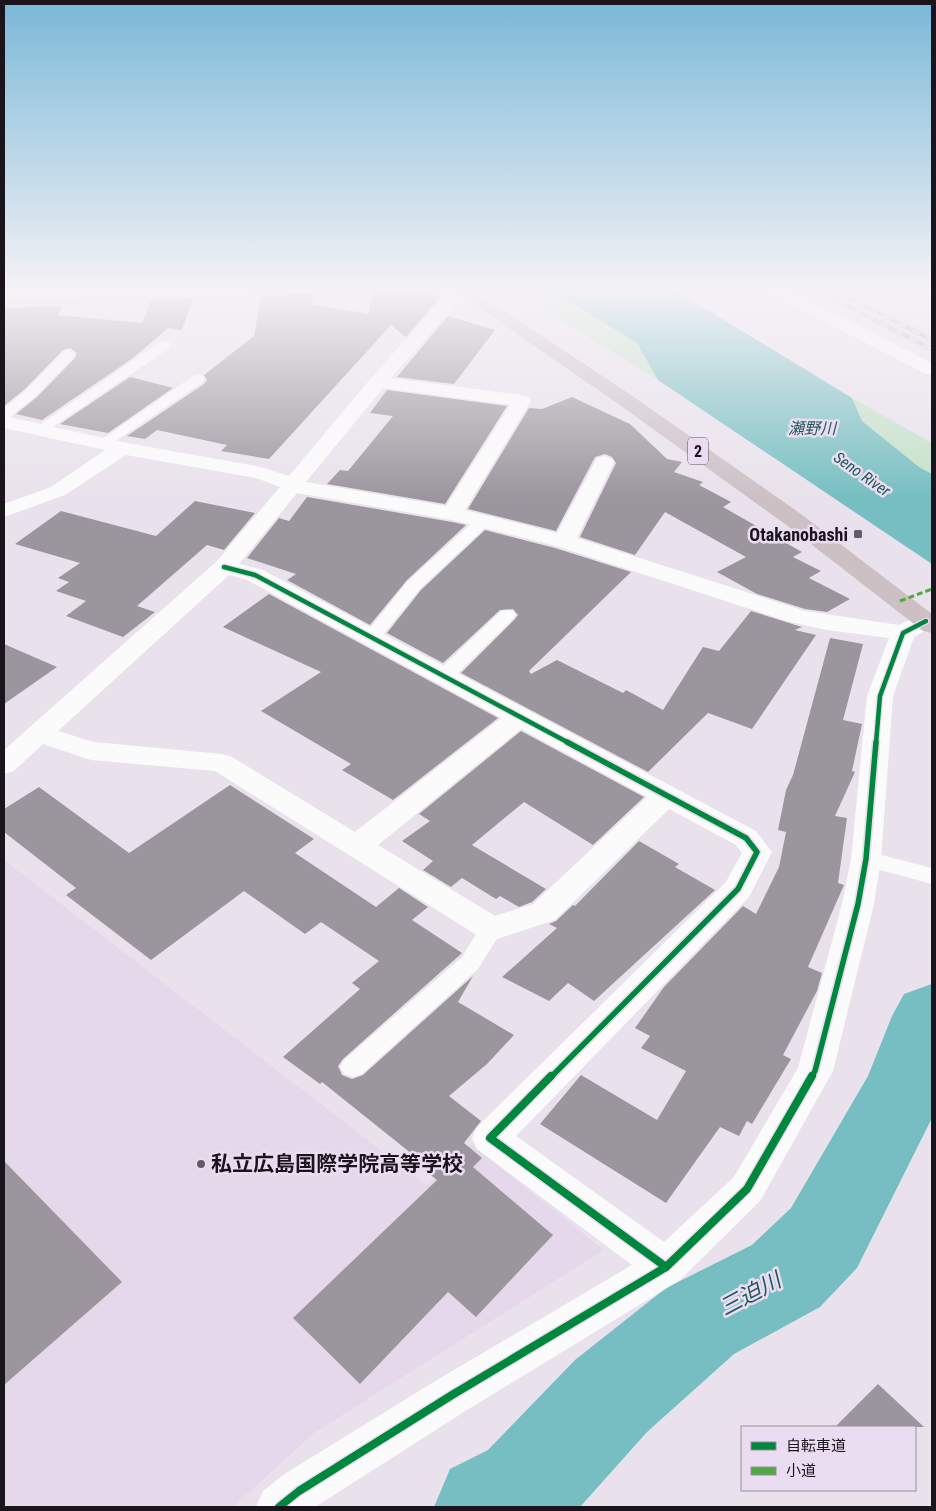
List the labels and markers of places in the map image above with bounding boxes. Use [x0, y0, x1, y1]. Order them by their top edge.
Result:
place label: Otakanobashi [749, 524, 848, 545]
marker: Otakanobashi [852, 528, 864, 540]
place label: 私立広島国際学院高等学校 [211, 1152, 463, 1176]
marker: 私立広島国際学院高等学校 [195, 1158, 207, 1170]

